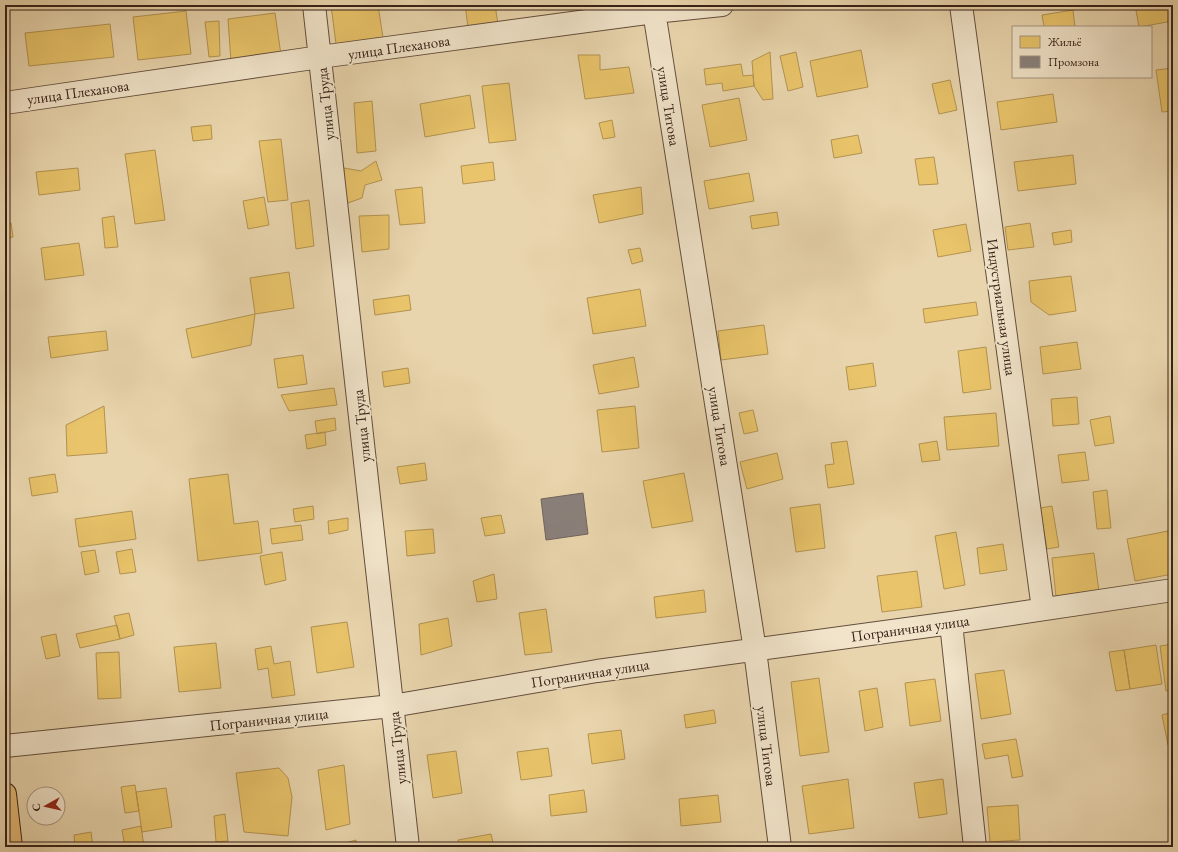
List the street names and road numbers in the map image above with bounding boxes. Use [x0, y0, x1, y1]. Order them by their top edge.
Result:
street label: улица Плеханова [347, 30, 451, 64]
street label: улица Титова [653, 65, 685, 147]
street label: улица Труда [312, 67, 338, 141]
street label: улица Плеханова [26, 75, 130, 109]
street label: Индустриальная улица [983, 237, 1021, 377]
street label: улица Титова [704, 385, 736, 467]
street label: улица Труда [348, 389, 374, 463]
street label: Пограничная улица [849, 610, 971, 646]
street label: Пограничная улица [529, 654, 651, 692]
street label: Пограничная улица [209, 703, 329, 735]
street label: улица Титова [753, 705, 781, 787]
street label: улица Труда [384, 711, 410, 785]

